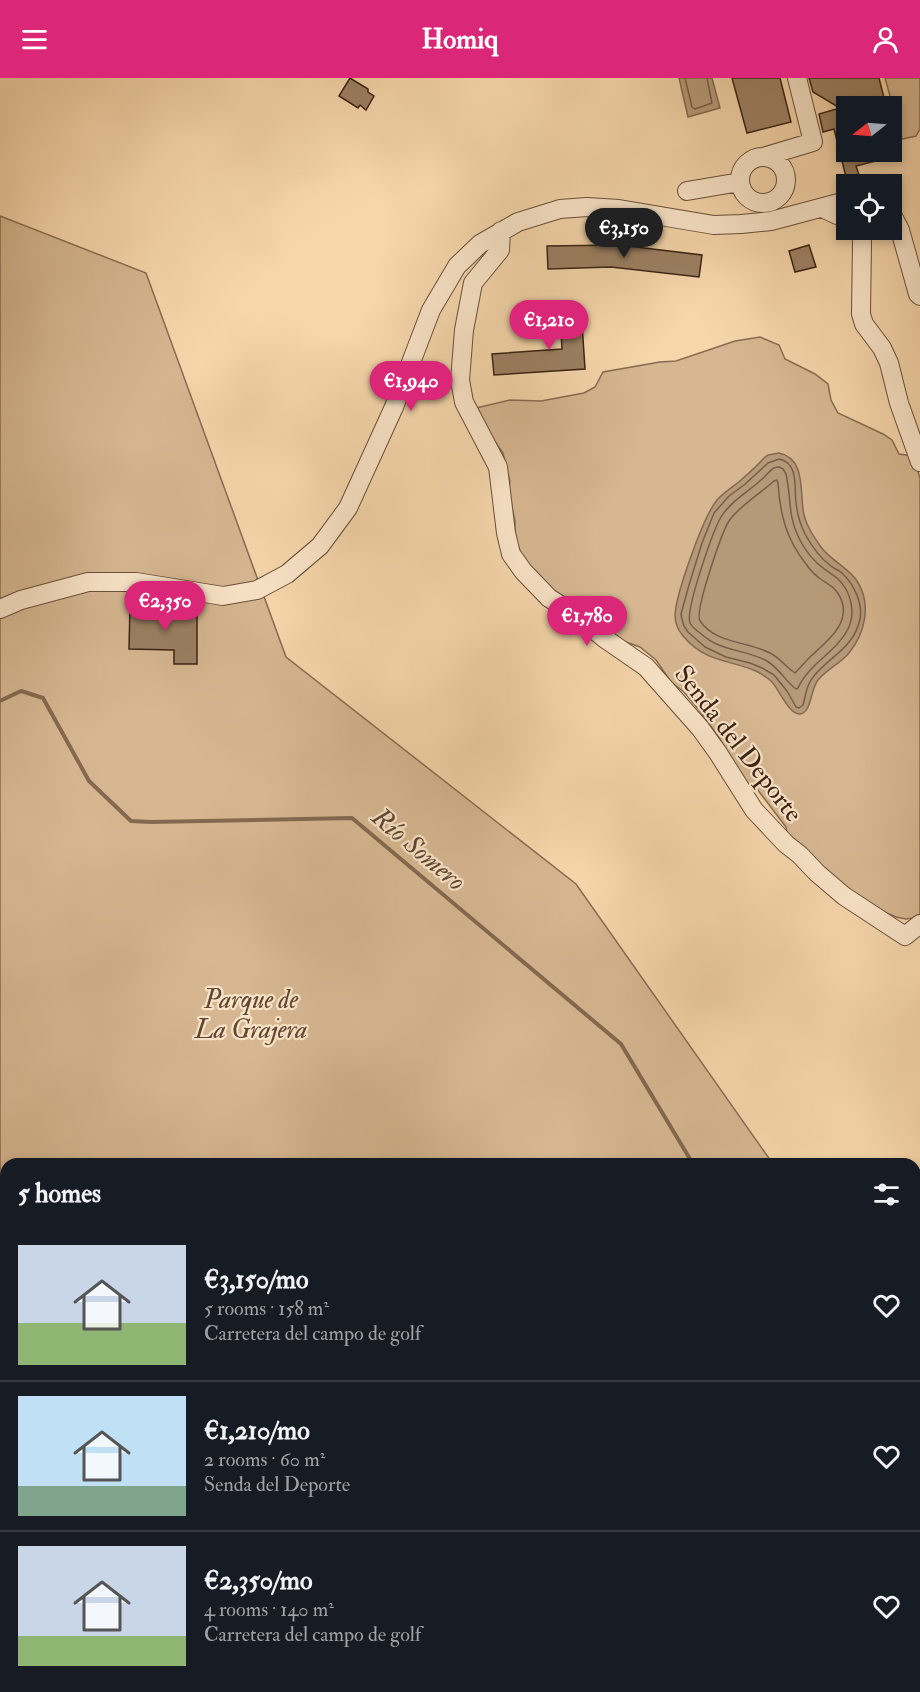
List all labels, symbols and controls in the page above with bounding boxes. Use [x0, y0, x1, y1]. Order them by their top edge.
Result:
icon: menu [18, 23, 51, 56]
text: Homiq [422, 23, 498, 56]
icon: person [869, 23, 902, 56]
north arrow [836, 96, 902, 162]
map controls [836, 96, 902, 240]
button: locate [836, 174, 902, 240]
pin: €3,150 [575, 208, 673, 259]
text: €3,150 [599, 215, 649, 240]
pin: €1,210 [500, 300, 598, 351]
text: €1,210 [523, 307, 575, 332]
pin: €1,940 [362, 361, 460, 412]
text: €1,940 [384, 368, 438, 393]
pin: €2,350 [116, 581, 214, 632]
text: €2,350 [138, 588, 192, 613]
pin: €1,780 [538, 596, 636, 647]
text: €1,780 [561, 603, 613, 628]
street label: Senda del Deporte [666, 659, 809, 829]
water label: Río Somero [364, 800, 472, 898]
park label: Parque de La Grajera [194, 984, 307, 1046]
text: 5 homes [18, 1178, 101, 1210]
icon: filters [870, 1178, 903, 1211]
text: €3,150/mo [204, 1264, 308, 1296]
icon: home [66, 1269, 138, 1341]
icon: heart [870, 1289, 903, 1322]
text: 5 rooms · 158 m² [204, 1296, 329, 1321]
text: Carretera del campo de golf [204, 1321, 421, 1346]
text: €1,210/mo [204, 1415, 310, 1447]
icon: home [66, 1420, 138, 1492]
icon: heart [870, 1440, 903, 1473]
text: 2 rooms · 60 m² [204, 1447, 325, 1472]
text: Senda del Deporte [204, 1472, 350, 1497]
text: €2,350/mo [204, 1565, 312, 1597]
icon: home [66, 1570, 138, 1642]
icon: heart [870, 1590, 903, 1623]
text: 4 rooms · 140 m² [204, 1597, 334, 1622]
text: Carretera del campo de golf [204, 1622, 421, 1647]

